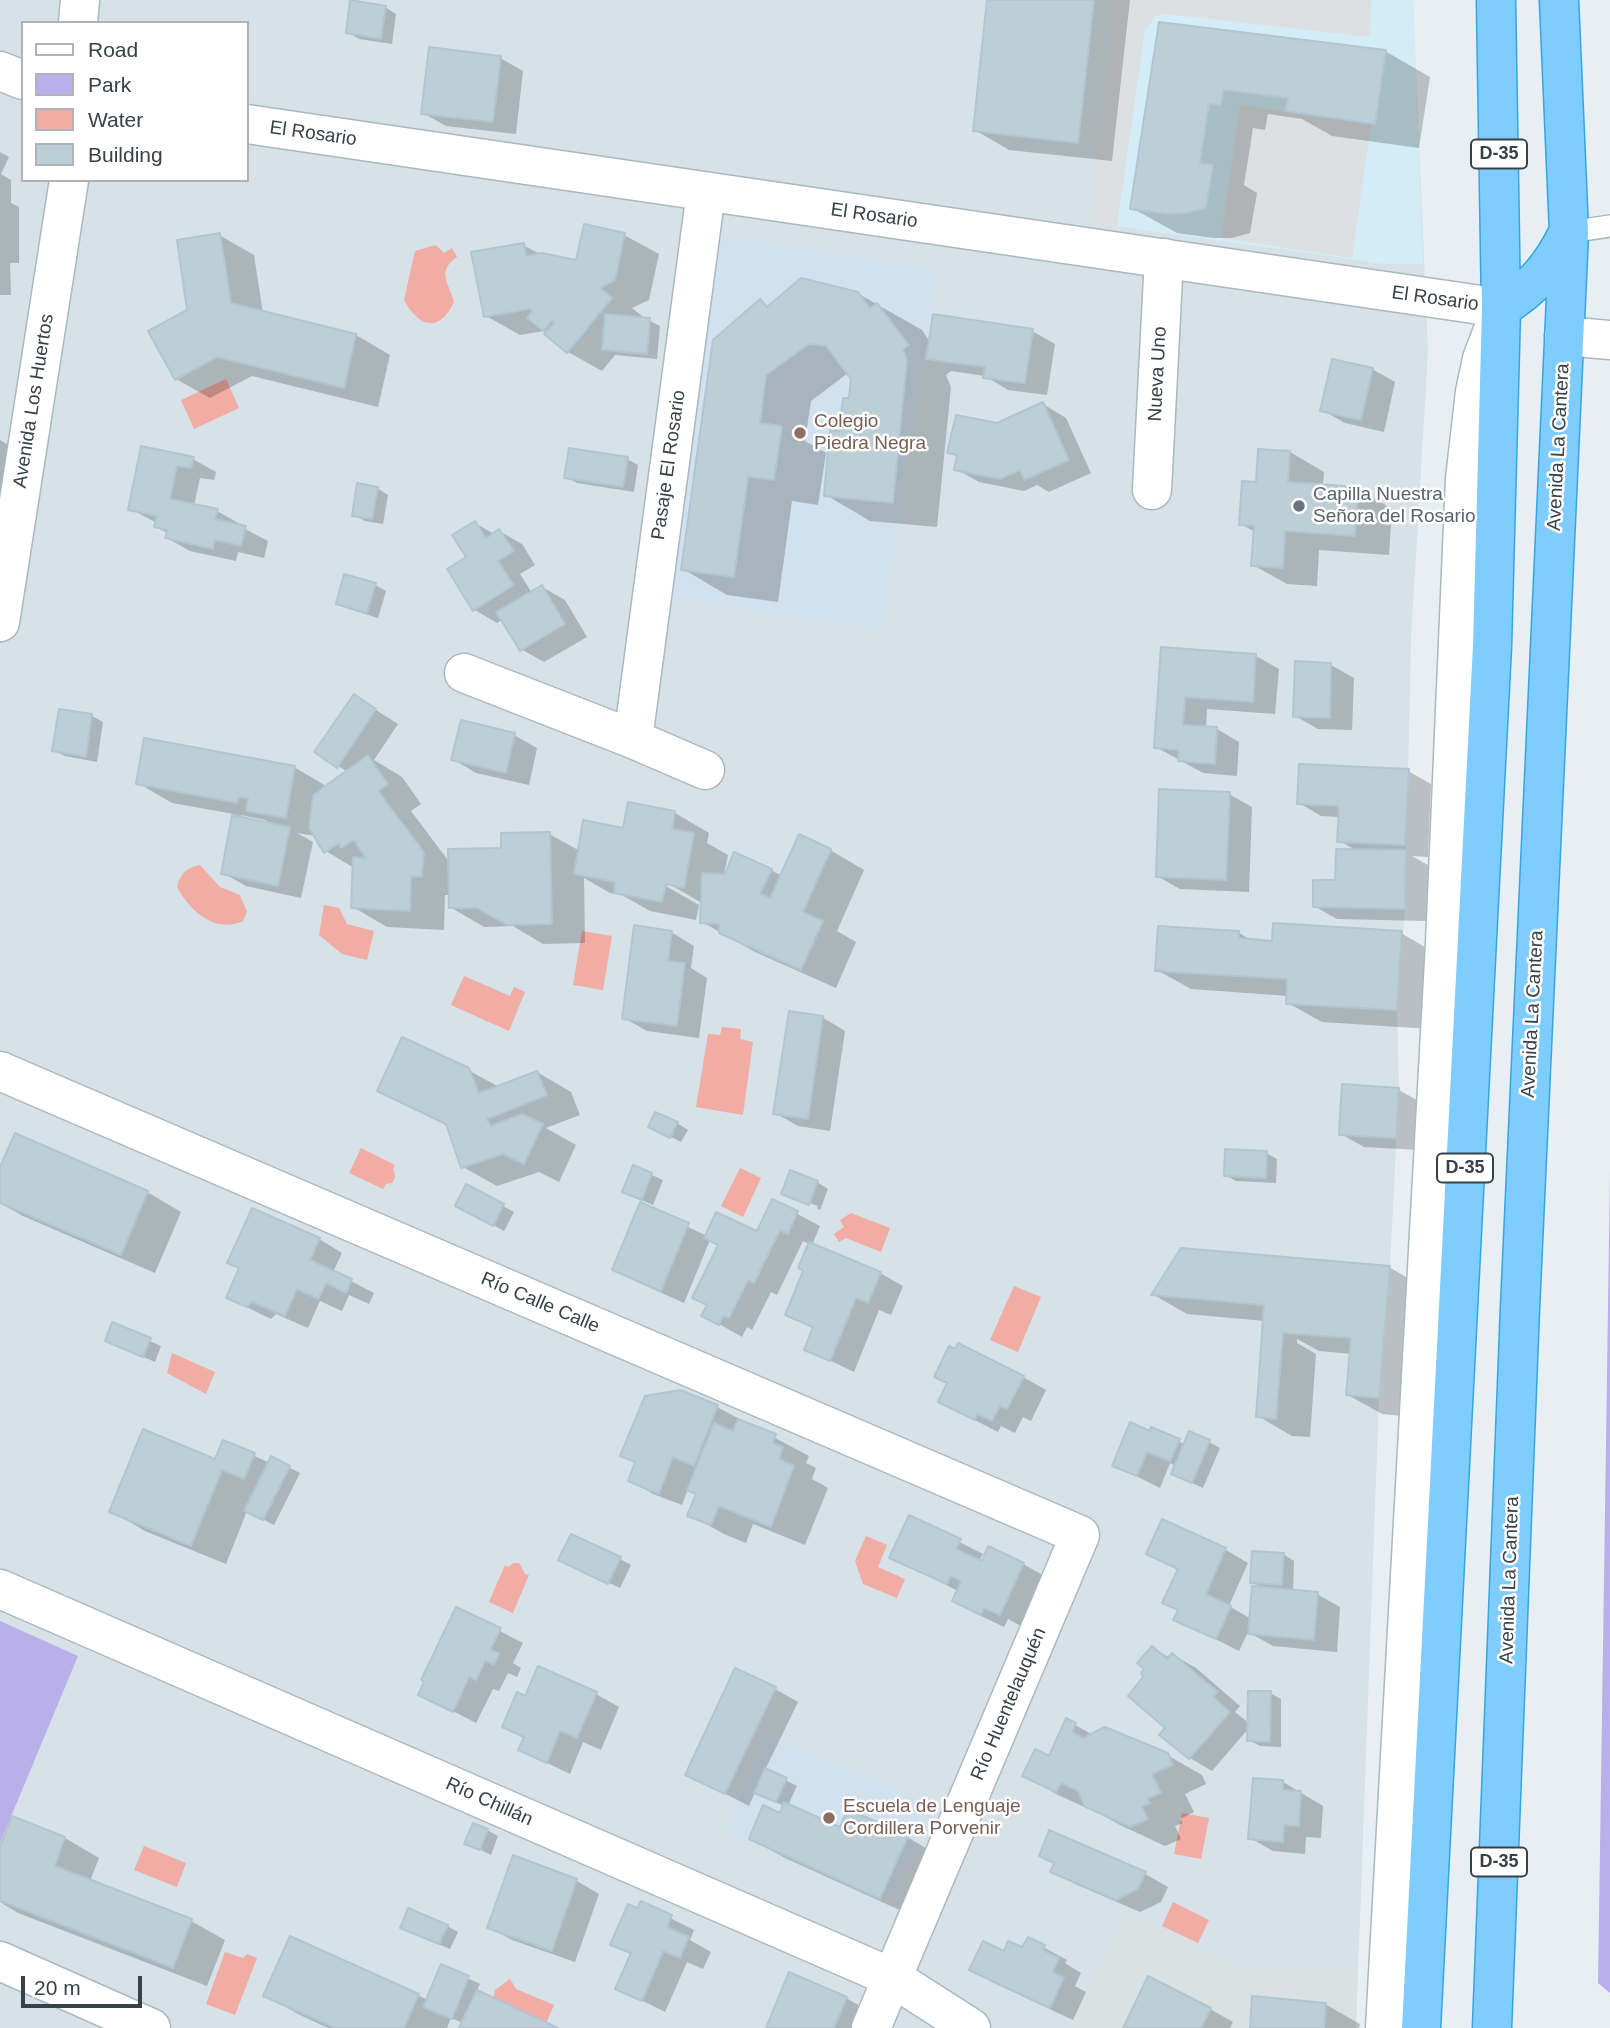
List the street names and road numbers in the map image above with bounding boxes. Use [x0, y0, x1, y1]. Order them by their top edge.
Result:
street label: El Rosario [268, 117, 358, 151]
road number: D-35 [1471, 140, 1527, 168]
street label: El Rosario [829, 199, 919, 233]
street label: El Rosario [1390, 282, 1480, 316]
street label: Avenida Los Huertos [9, 312, 59, 490]
street label: Nueva Uno [1144, 326, 1172, 422]
street label: Avenida La Cantera [1543, 363, 1575, 531]
street label: Pasaje El Rosario [647, 389, 691, 541]
street label: Avenida La Cantera [1517, 930, 1549, 1098]
road number: D-35 [1437, 1154, 1493, 1182]
street label: Río Calle Calle [477, 1268, 603, 1338]
street label: Avenida La Cantera [1496, 1496, 1524, 1664]
street label: Río Huentelauquén [967, 1624, 1051, 1784]
street label: Río Chillán [442, 1773, 536, 1831]
road number: D-35 [1471, 1848, 1527, 1876]

